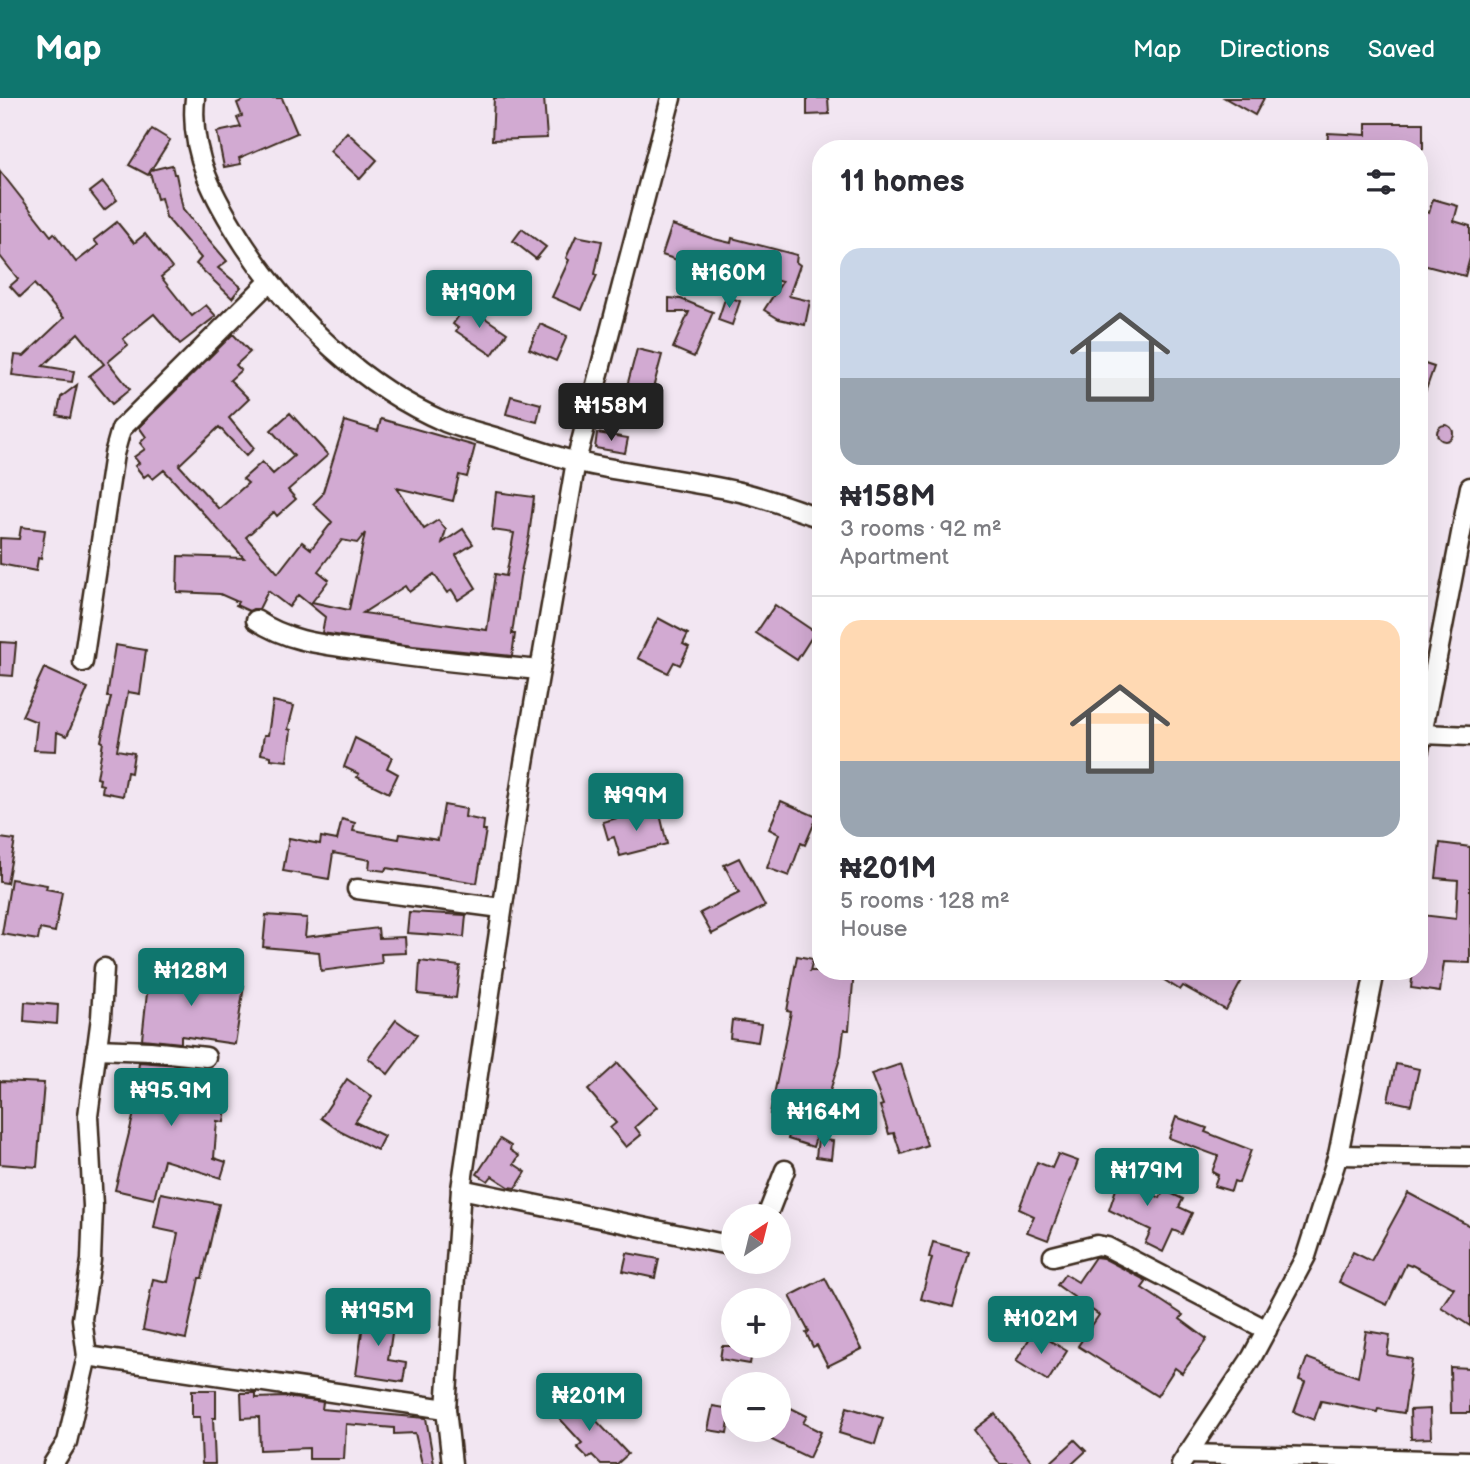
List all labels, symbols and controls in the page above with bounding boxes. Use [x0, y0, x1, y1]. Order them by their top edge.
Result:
text: Map [35, 29, 101, 69]
text: Map [1133, 35, 1181, 64]
text: Directions [1219, 35, 1330, 64]
text: Saved [1368, 35, 1435, 64]
icon: filters [1362, 163, 1400, 201]
text: 11 homes [840, 164, 964, 200]
pin: ₦160M [680, 250, 778, 310]
text: ₦160M [692, 259, 766, 287]
pin: ₦190M [430, 271, 528, 330]
text: ₦190M [442, 279, 516, 307]
icon: home [1057, 294, 1183, 420]
pin: ₦158M [562, 384, 660, 443]
text: ₦158M [574, 392, 648, 420]
text: ₦158M [840, 479, 936, 515]
text: 3 rooms · 92 m² [840, 515, 1002, 543]
text: Apartment [840, 543, 949, 571]
icon: home [1057, 666, 1183, 792]
pin: ₦99M [595, 774, 677, 833]
text: ₦99M [604, 782, 668, 810]
text: ₦201M [840, 851, 936, 887]
text: 5 rooms · 128 m² [840, 887, 1010, 915]
text: House [840, 915, 907, 943]
pin: ₦128M [142, 948, 240, 1008]
text: ₦128M [154, 957, 228, 985]
pin: ₦95.9M [114, 1068, 228, 1128]
text: ₦95.9M [130, 1077, 212, 1105]
pin: ₦164M [775, 1090, 873, 1149]
text: ₦164M [787, 1098, 861, 1126]
pin: ₦179M [1098, 1148, 1196, 1208]
text: ₦179M [1111, 1157, 1183, 1185]
north arrow [721, 1204, 791, 1274]
map controls [721, 1204, 791, 1442]
pin: ₦195M [329, 1288, 427, 1348]
button: + [721, 1288, 791, 1358]
pin: ₦102M [992, 1296, 1090, 1356]
text: ₦195M [342, 1297, 414, 1325]
text: ₦102M [1004, 1305, 1078, 1333]
button: − [721, 1372, 791, 1442]
pin: ₦201M [540, 1374, 638, 1433]
text: ₦201M [552, 1382, 626, 1410]

